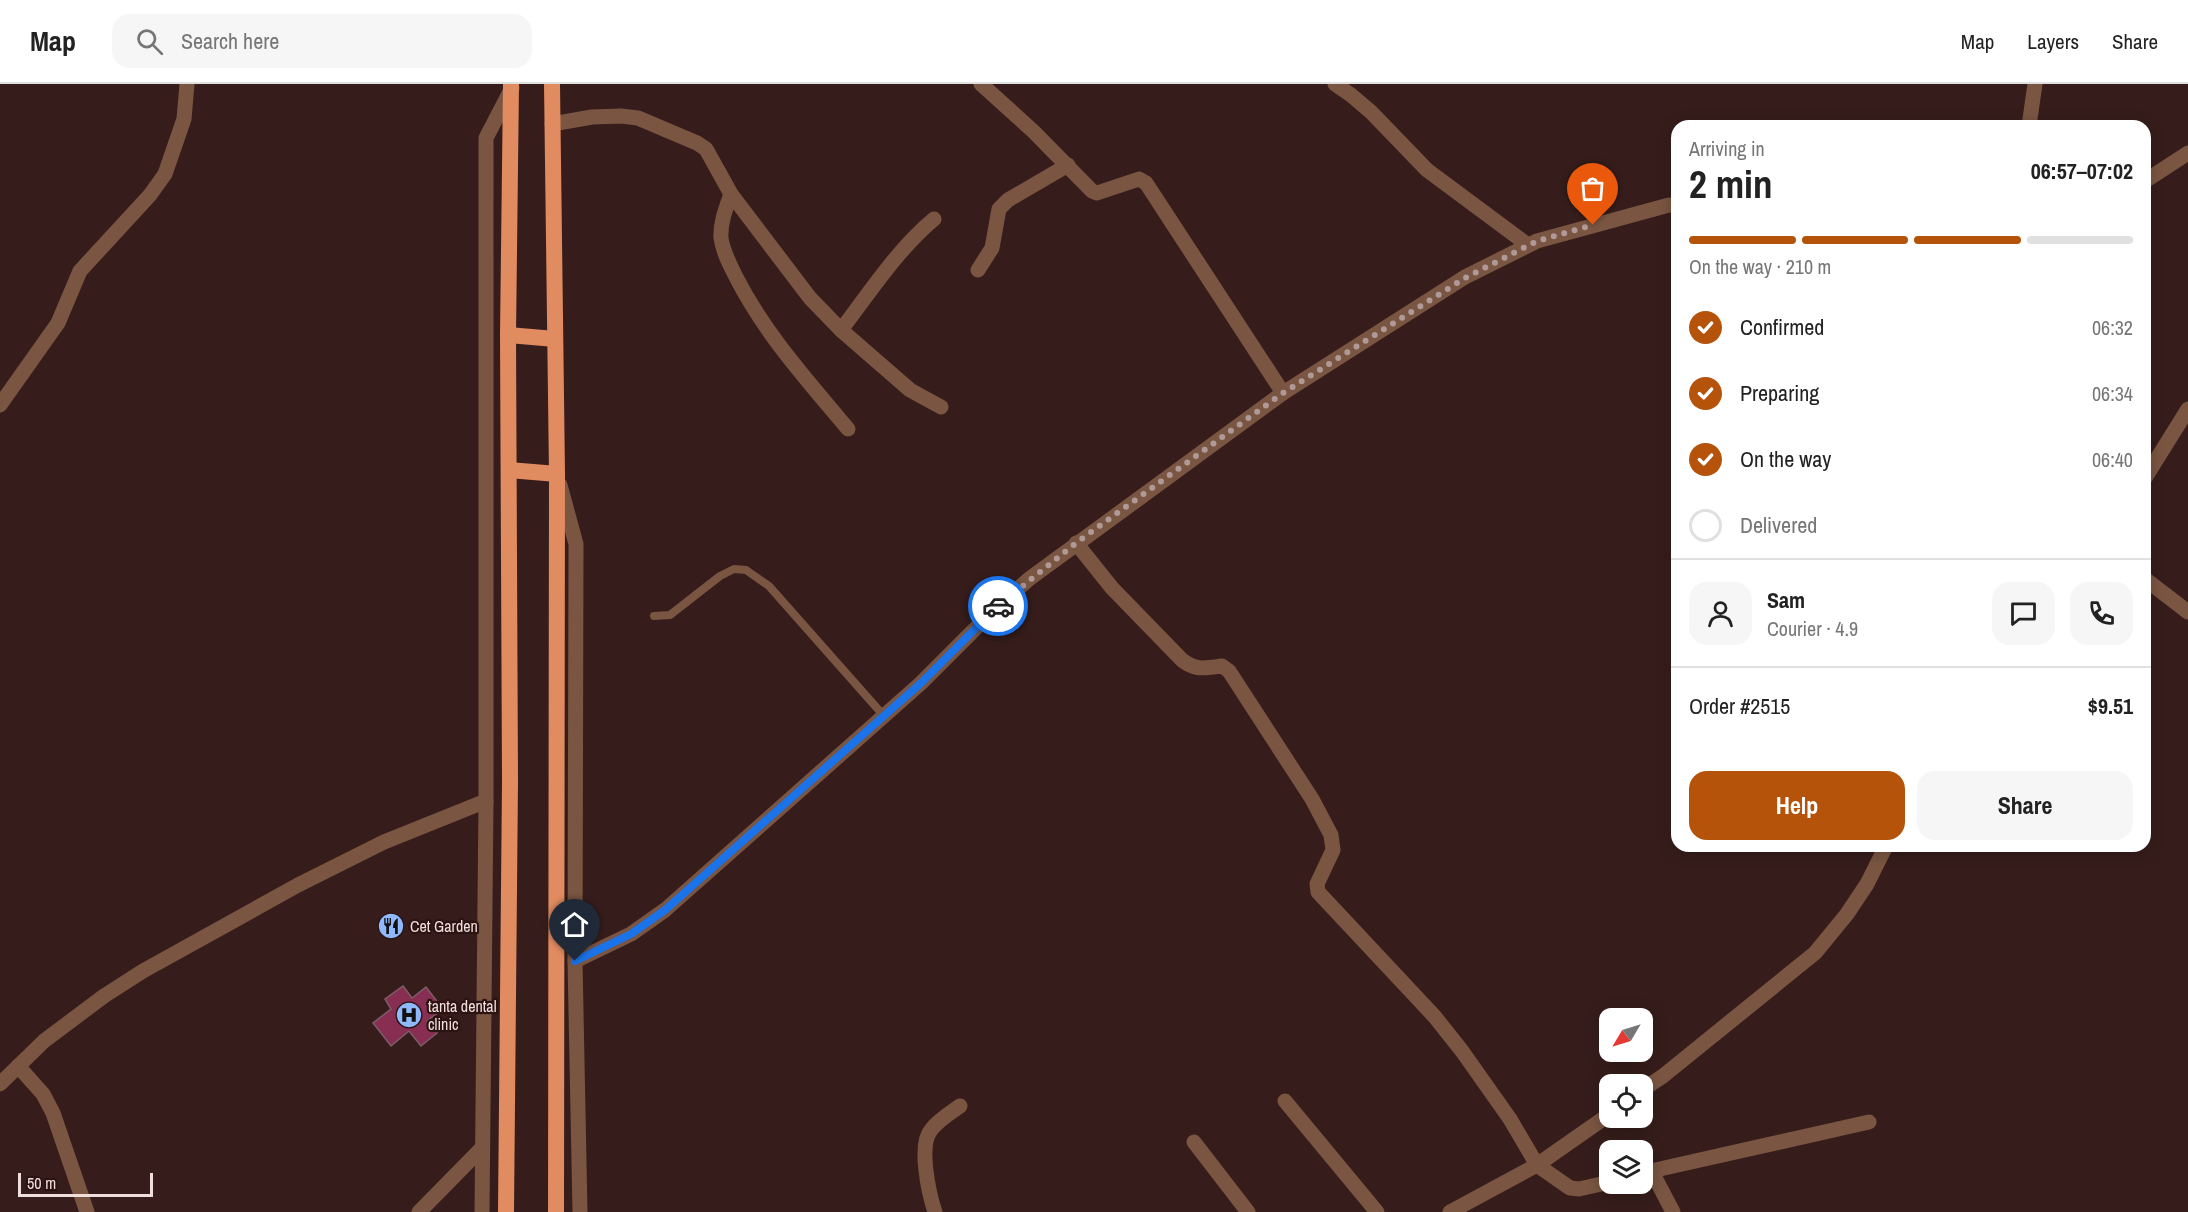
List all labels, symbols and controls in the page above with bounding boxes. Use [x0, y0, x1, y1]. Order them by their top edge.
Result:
search box [112, 14, 532, 68]
text: Map [30, 22, 76, 60]
icon: search [133, 25, 166, 58]
text: Search here [181, 26, 279, 56]
text: Map [1961, 27, 1994, 56]
text: Layers [2027, 27, 2079, 56]
text: Share [2112, 27, 2158, 56]
text: Arriving in [1689, 135, 1765, 162]
text: 06:57–07:02 [2031, 156, 2133, 186]
text: 2 min [1689, 158, 1773, 210]
pin [1567, 163, 1618, 225]
icon: bag [1576, 172, 1609, 205]
text: On the way · 210 m [1689, 253, 1831, 280]
icon: check [1689, 311, 1722, 344]
text: Confirmed [1740, 312, 1824, 342]
text: 06:32 [2092, 314, 2133, 341]
icon: check [1689, 377, 1722, 410]
text: Preparing [1740, 378, 1819, 408]
text: 06:34 [2092, 380, 2133, 407]
icon: check [1689, 443, 1722, 476]
text: On the way [1740, 444, 1831, 474]
text: 06:40 [2092, 446, 2133, 473]
text: Delivered [1740, 510, 1817, 540]
courier [968, 576, 1028, 636]
button: person [1689, 582, 1752, 645]
button: chat [1992, 582, 2055, 645]
button: phone [2070, 582, 2133, 645]
text: Sam [1767, 585, 1805, 615]
icon: car [982, 590, 1015, 623]
text: Courier · 4.9 [1767, 615, 1858, 642]
text: Order #2515 [1689, 691, 1790, 721]
text: $9.51 [2088, 691, 2133, 721]
button: Help [1689, 771, 1905, 840]
button: Share [1917, 771, 2133, 840]
pin [549, 899, 600, 961]
icon: home [558, 908, 591, 941]
restaurant icon: Cet Garden [376, 911, 406, 941]
place label: Cet Garden [410, 915, 478, 937]
place label: tanta dental clinic [428, 995, 497, 1035]
hospital icon: tanta dental clinic [394, 1000, 424, 1030]
north arrow [1599, 1008, 1653, 1062]
map controls [1599, 1008, 1653, 1194]
button: locate [1599, 1074, 1653, 1128]
button: layers [1599, 1140, 1653, 1194]
scale bar [18, 1170, 153, 1198]
text: 50 m [27, 1172, 56, 1194]

